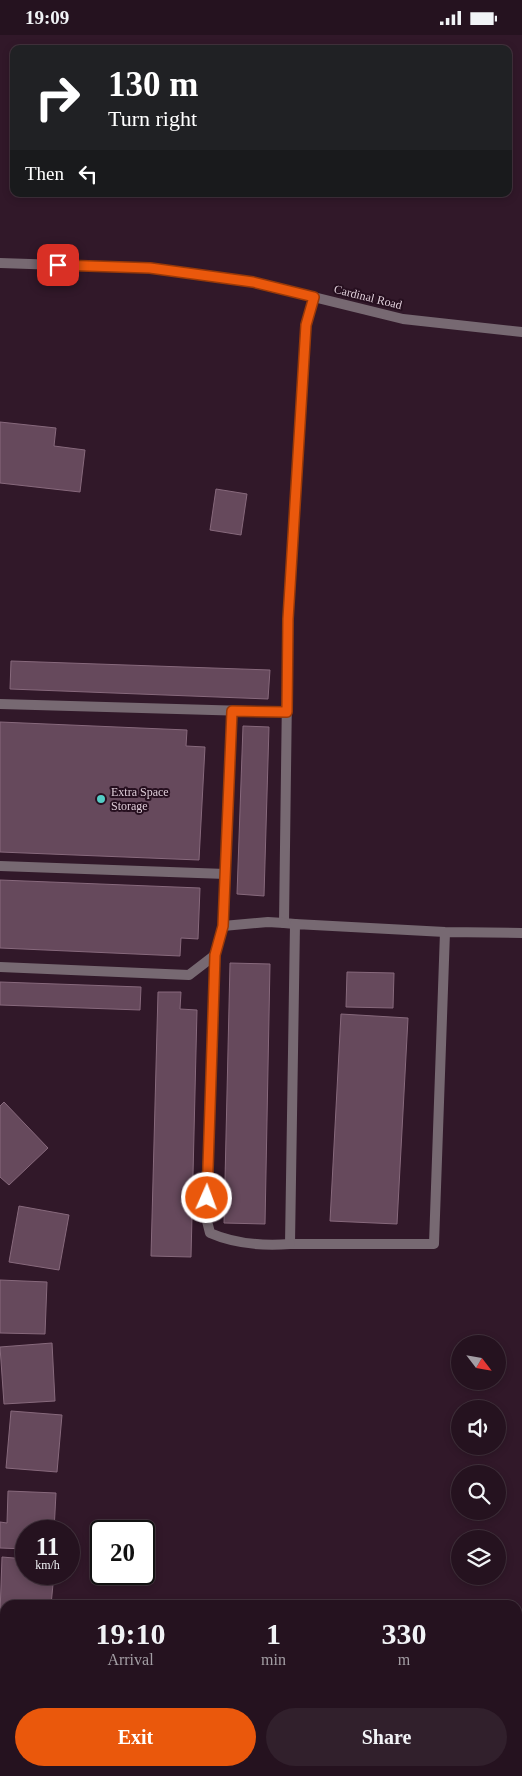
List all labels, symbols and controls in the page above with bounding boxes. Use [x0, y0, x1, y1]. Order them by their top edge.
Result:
text: 19:09 [25, 7, 69, 28]
icon: right [25, 65, 90, 130]
text: 130 m [108, 65, 198, 104]
text: Turn right [108, 106, 197, 131]
icon: left [74, 160, 102, 188]
text: Then [25, 163, 64, 184]
pin [37, 244, 79, 286]
icon: arrive [44, 251, 72, 279]
street label: Cardinal Road [333, 282, 403, 312]
place label: Extra Space Storage [111, 785, 169, 813]
marker: Extra Space Storage [95, 793, 107, 805]
position arrow [180, 1171, 232, 1223]
north arrow [451, 1335, 506, 1390]
map controls [451, 1335, 506, 1585]
button: sound [451, 1400, 506, 1455]
button: search [451, 1465, 506, 1520]
speed limit sign: 20 [90, 1520, 155, 1585]
button: layers [451, 1530, 506, 1585]
text: 11 [36, 1533, 59, 1560]
text: km/h [35, 1558, 60, 1572]
text: 19:10 [96, 1617, 166, 1650]
text: 1 [266, 1617, 281, 1650]
text: 330 [381, 1617, 426, 1650]
text: Arrival [107, 1651, 154, 1668]
text: min [261, 1651, 286, 1668]
text: m [398, 1651, 410, 1668]
button: Exit [15, 1708, 256, 1766]
button: Share [266, 1708, 507, 1766]

